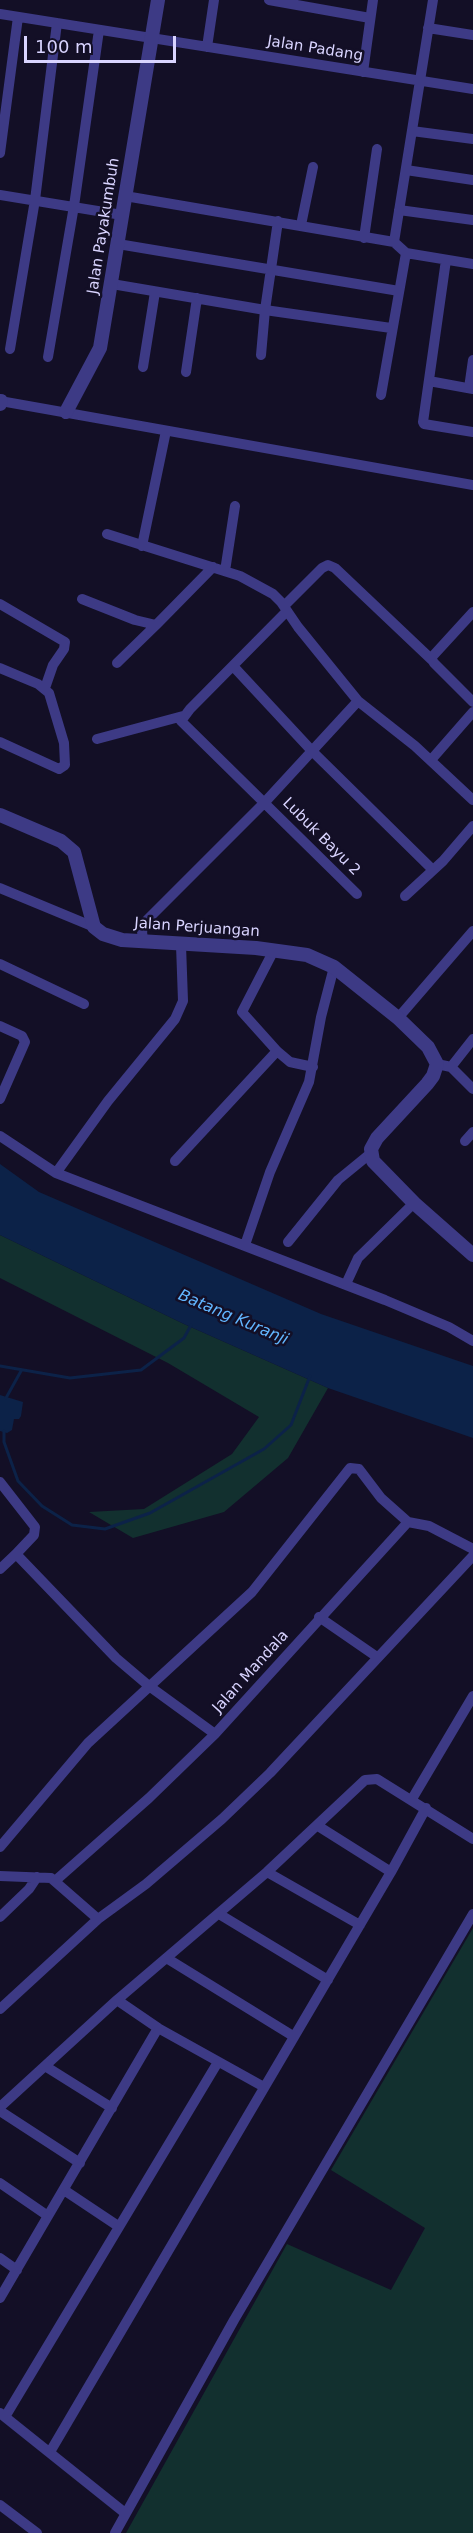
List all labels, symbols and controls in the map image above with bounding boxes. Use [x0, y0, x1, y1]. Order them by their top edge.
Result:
scale bar [27, 24, 178, 62]
street label: Jalan Padang [266, 33, 364, 65]
text: 100 m [35, 36, 93, 57]
street label: Jalan Payakumbuh [84, 157, 124, 295]
street label: Lubuk Bayu 2 [278, 794, 364, 880]
street label: Jalan Perjuangan [134, 915, 260, 941]
water label: Batang Kuranji [175, 1286, 291, 1350]
street label: Jalan Mandala [209, 1627, 293, 1717]

